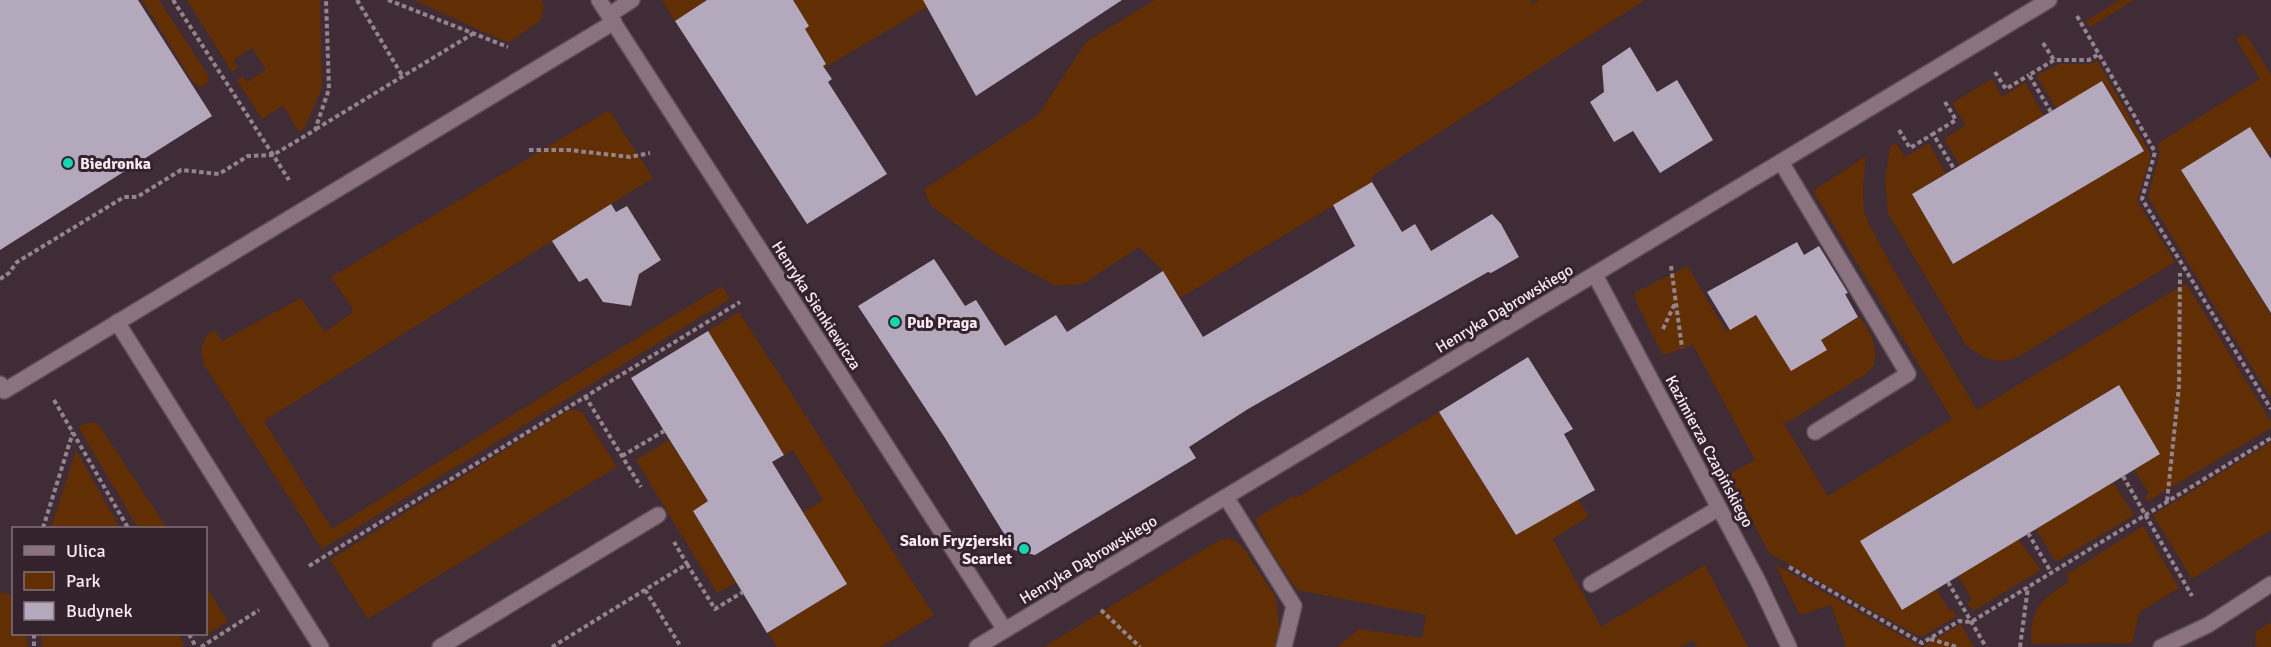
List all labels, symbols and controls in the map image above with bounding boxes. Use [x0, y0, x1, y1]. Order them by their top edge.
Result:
place label: Biedronka [80, 154, 151, 174]
marker: Biedronka [61, 156, 75, 170]
street label: Henryka Sienkiewicza [767, 237, 865, 374]
street label: Henryka Dąbrowskiego [1432, 260, 1577, 358]
place label: Pub Praga [907, 313, 977, 333]
marker: Pub Praga [888, 315, 902, 329]
street label: Kazimierza Czapińskiego [1660, 372, 1758, 531]
street label: Henryka Dąbrowskiego [1016, 511, 1161, 609]
legend [12, 527, 207, 635]
place label: Salon Fryzjerski Scarlet [900, 531, 1012, 569]
text: Ulica [66, 540, 106, 562]
marker: Salon Fryzjerski Scarlet [1017, 542, 1031, 556]
text: Park [66, 570, 101, 592]
text: Budynek [66, 600, 133, 622]

